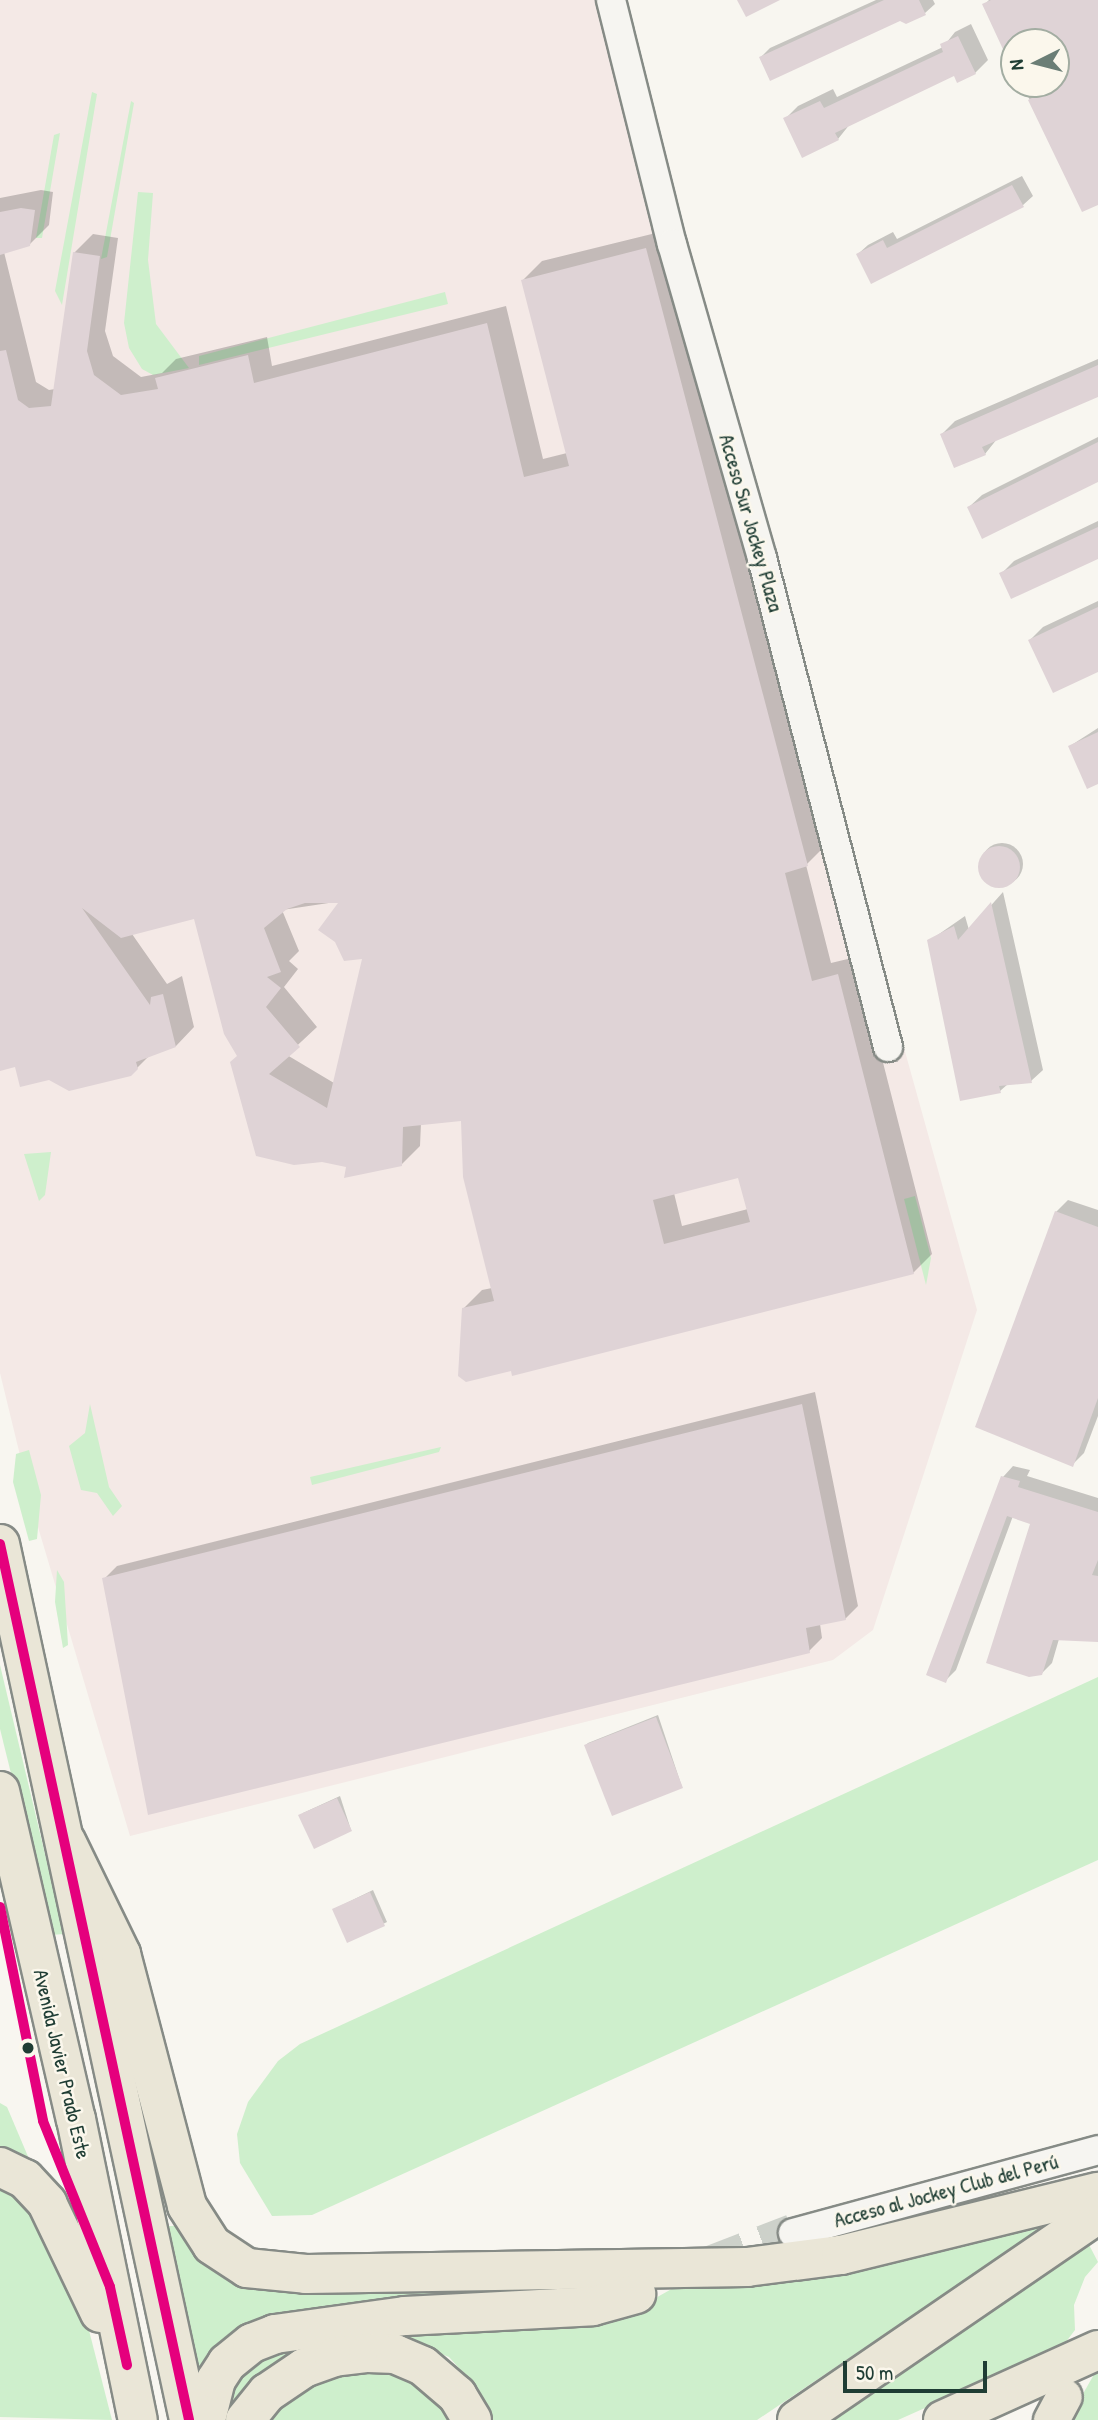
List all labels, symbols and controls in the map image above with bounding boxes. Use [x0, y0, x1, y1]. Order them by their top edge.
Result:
north arrow [1000, 28, 1070, 98]
text: N [1003, 59, 1030, 71]
street label: Acceso Sur Jockey Plaza [714, 431, 788, 615]
street label: Avenida Javier Prado Este [28, 1967, 96, 2161]
unlabelled marker [21, 2041, 35, 2055]
street label: Acceso al Jockey Club del Perú [831, 2149, 1061, 2233]
scale bar [846, 2346, 990, 2390]
text: 50 m [856, 2358, 893, 2387]

